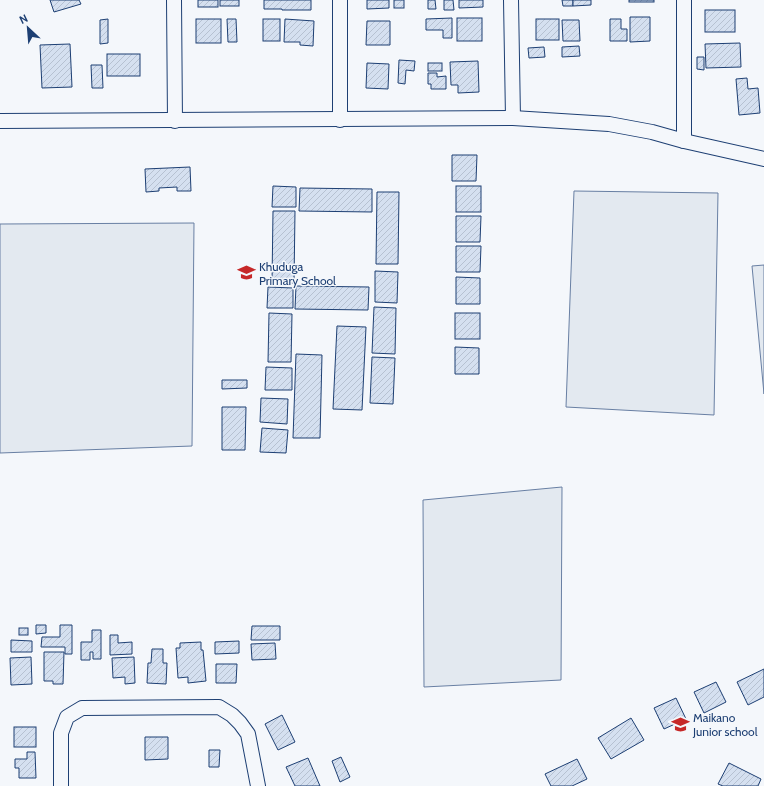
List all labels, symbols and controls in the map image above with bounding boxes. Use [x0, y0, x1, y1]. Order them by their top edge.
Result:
north arrow [8, 8, 48, 48]
text: N [17, 11, 30, 27]
place label: Khuduga Primary School [259, 259, 336, 288]
school or university icon: Khuduga Primary School [236, 263, 256, 283]
place label: Maikano Junior school [692, 710, 758, 739]
school or university icon: Maikano Junior school [670, 714, 690, 734]

